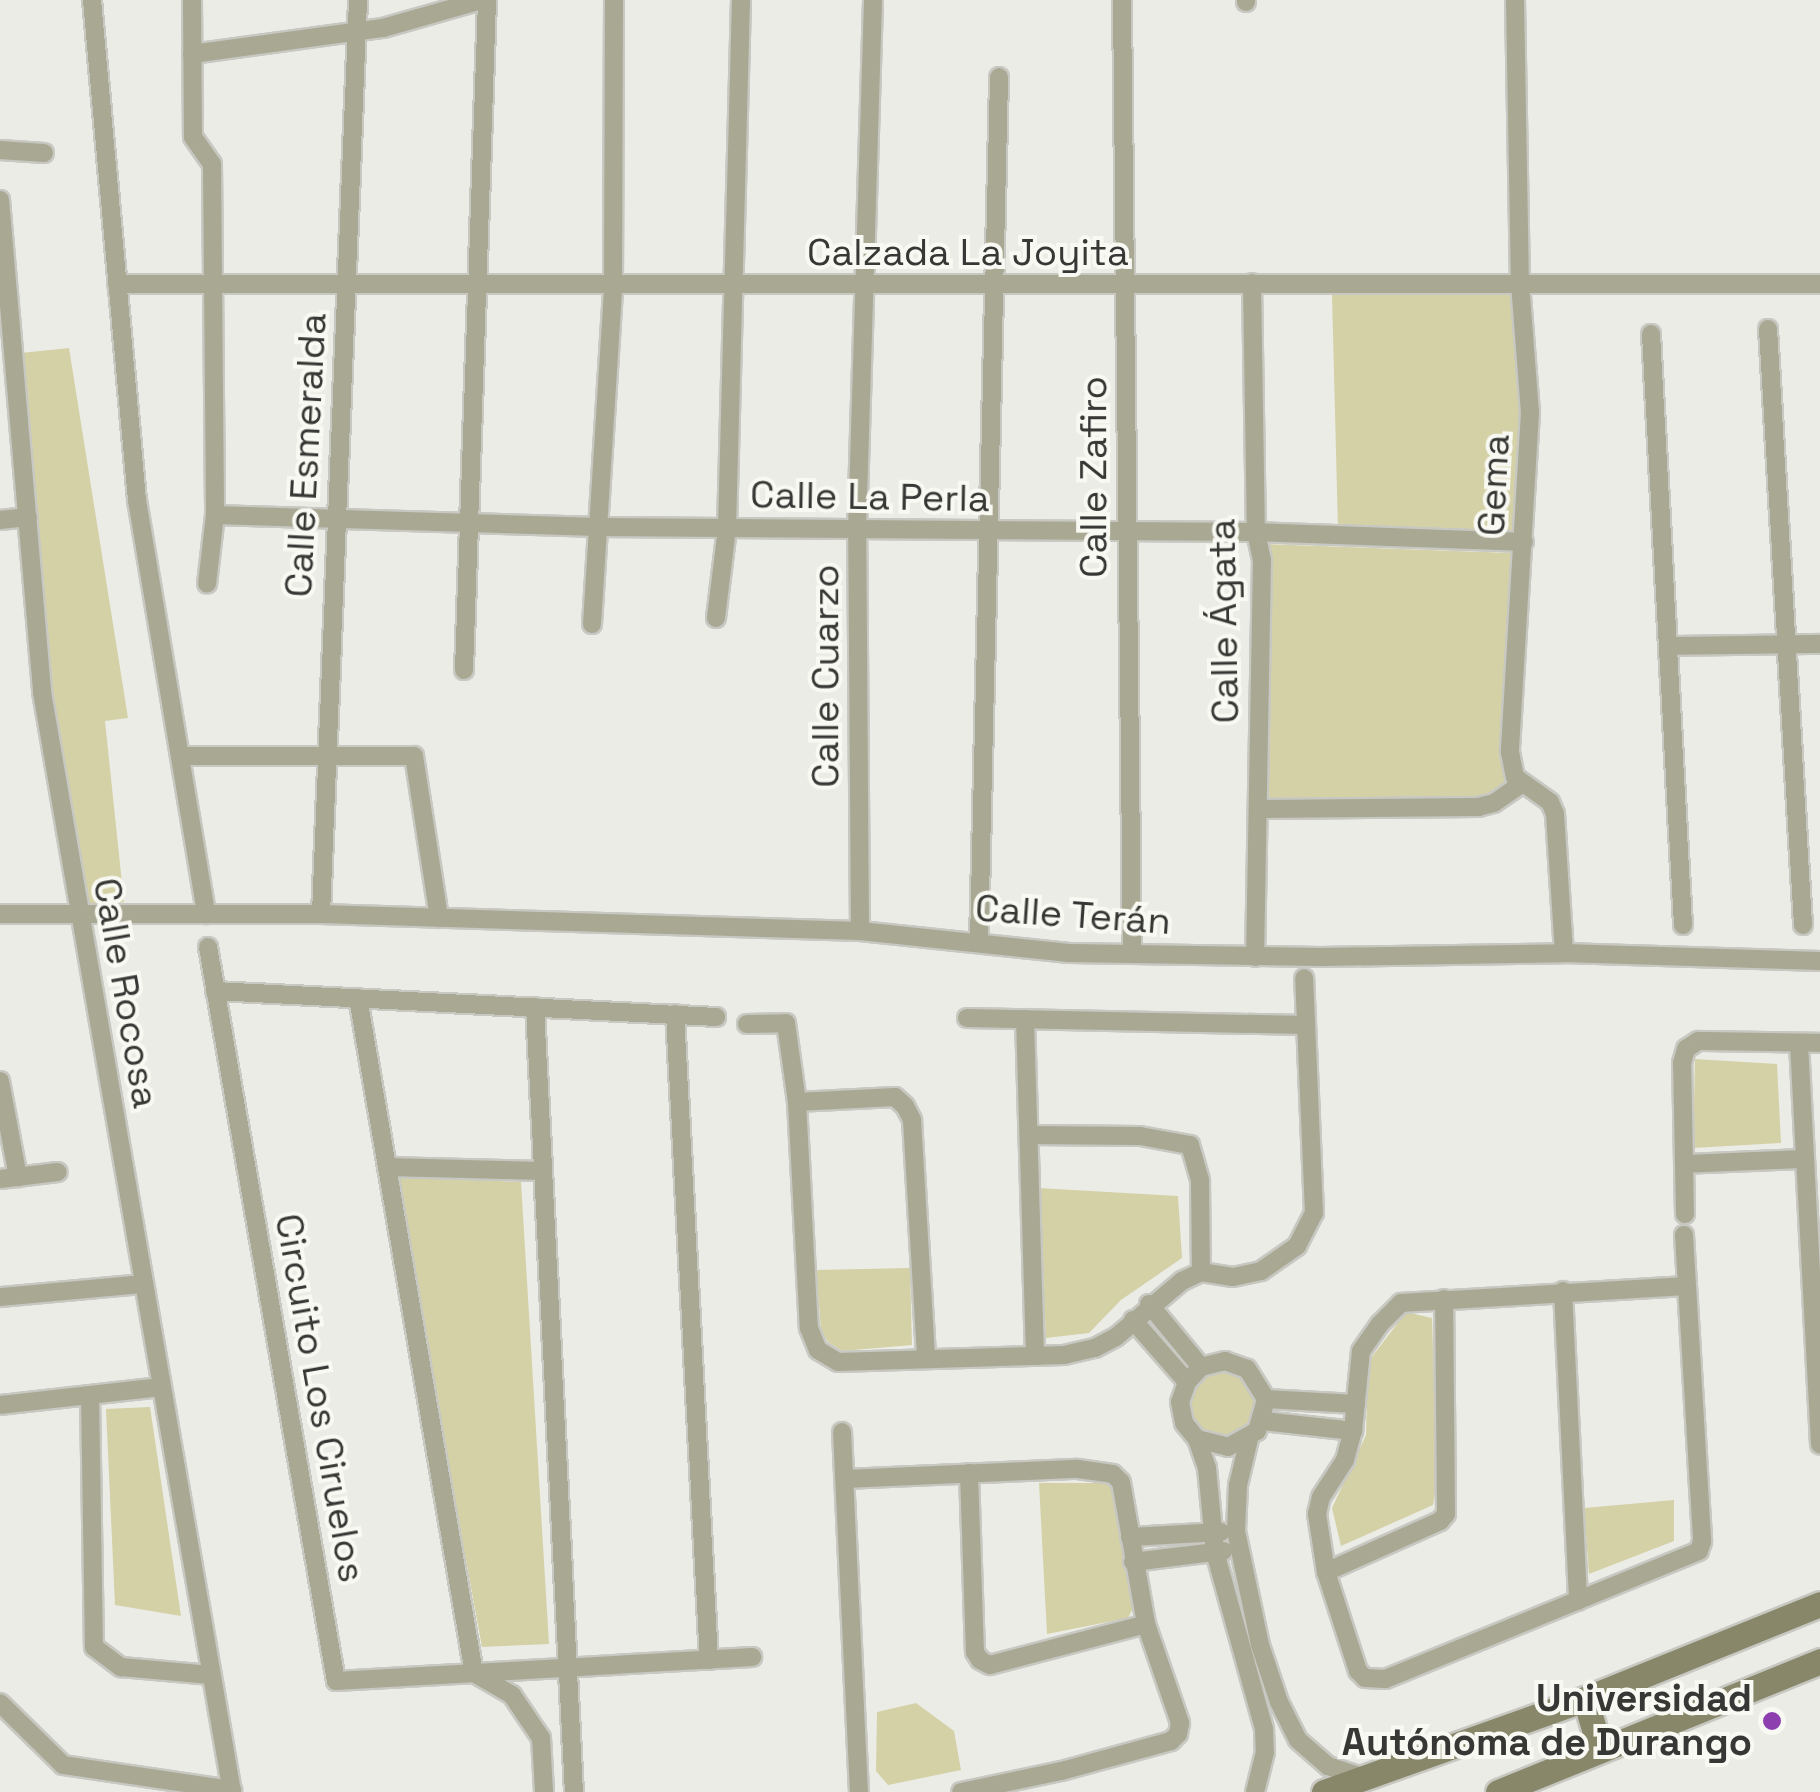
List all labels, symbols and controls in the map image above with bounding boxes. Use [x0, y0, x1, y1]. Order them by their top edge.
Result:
street label: Calzada La Joyita [807, 230, 1129, 276]
street label: Calle Esmeralda [276, 312, 336, 598]
street label: Calle Zafiro [1071, 376, 1117, 578]
street label: Gema [1469, 433, 1519, 537]
street label: Calle La Perla [750, 472, 990, 522]
street label: Calle Ágata [1199, 518, 1249, 724]
street label: Calle Cuarzo [803, 564, 849, 788]
street label: Calle Rocosa [83, 875, 169, 1111]
street label: Calle Terán [973, 885, 1173, 945]
street label: Circuito Los Ciruelos [265, 1210, 375, 1586]
place label: Universidad Autónoma de Durango [1342, 1676, 1752, 1766]
marker: Universidad Autónoma de Durango [1761, 1710, 1783, 1732]

